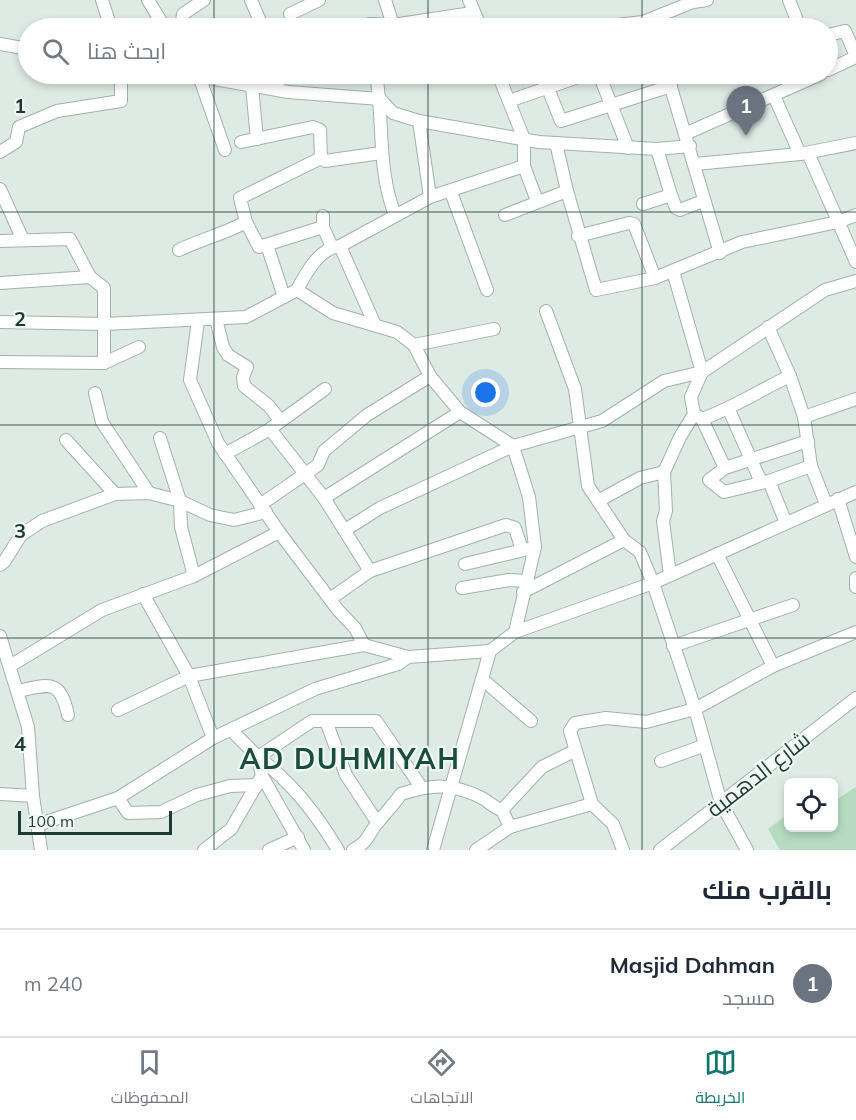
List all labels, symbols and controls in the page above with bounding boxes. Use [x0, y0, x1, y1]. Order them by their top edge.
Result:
search box [18, 18, 838, 84]
icon: search [39, 35, 72, 68]
text: ابحث هنا [87, 37, 166, 65]
pin: 1 [726, 86, 766, 136]
text: 1 [14, 93, 26, 118]
text: 2 [14, 306, 26, 331]
your location [471, 378, 500, 407]
text: 3 [14, 518, 26, 543]
street label: شارع الدهمية [701, 725, 816, 824]
text: 4 [14, 731, 26, 756]
district label: AD DUHMIYAH [239, 741, 461, 776]
map controls [784, 778, 838, 832]
button: locate [784, 778, 838, 832]
scale bar [18, 808, 172, 836]
text: 100 m [27, 811, 74, 831]
text: بالقرب منك [702, 873, 832, 906]
text: Masjid Dahman [610, 951, 775, 979]
text: 240 m [24, 971, 83, 996]
text: 1 [807, 971, 819, 996]
text: مسجد [722, 985, 775, 1010]
tab: المحفوظات [111, 1046, 189, 1112]
tab: الاتجاهات [410, 1046, 474, 1112]
tab: الخريطة [695, 1046, 745, 1112]

